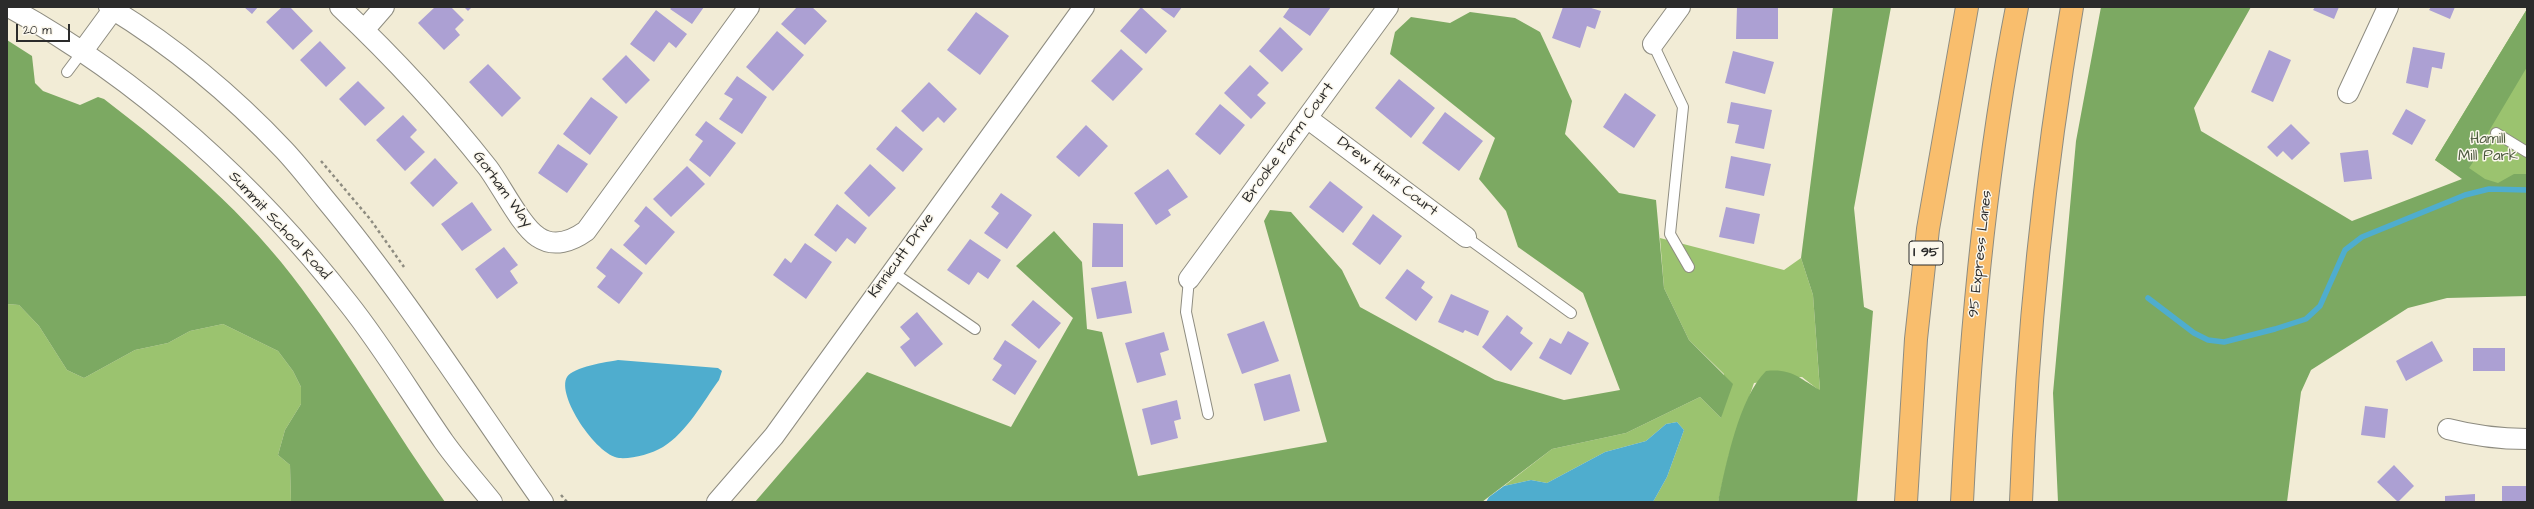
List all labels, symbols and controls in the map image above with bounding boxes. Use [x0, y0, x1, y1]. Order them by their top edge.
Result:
scale bar [18, 16, 72, 42]
text: 20 m [23, 22, 52, 39]
street label: Brooke Farm Court [1239, 79, 1339, 207]
park label: Hamill Mill Park [2458, 131, 2518, 166]
street label: Drew Hunt Court [1333, 133, 1441, 221]
street label: Gorham Way [468, 148, 536, 232]
street label: Summit School Road [224, 168, 334, 284]
street label: 95 Express Lanes [1965, 189, 1997, 319]
street label: Kinnicutt Drive [865, 210, 939, 302]
road number: I 95 [1909, 241, 1943, 265]

